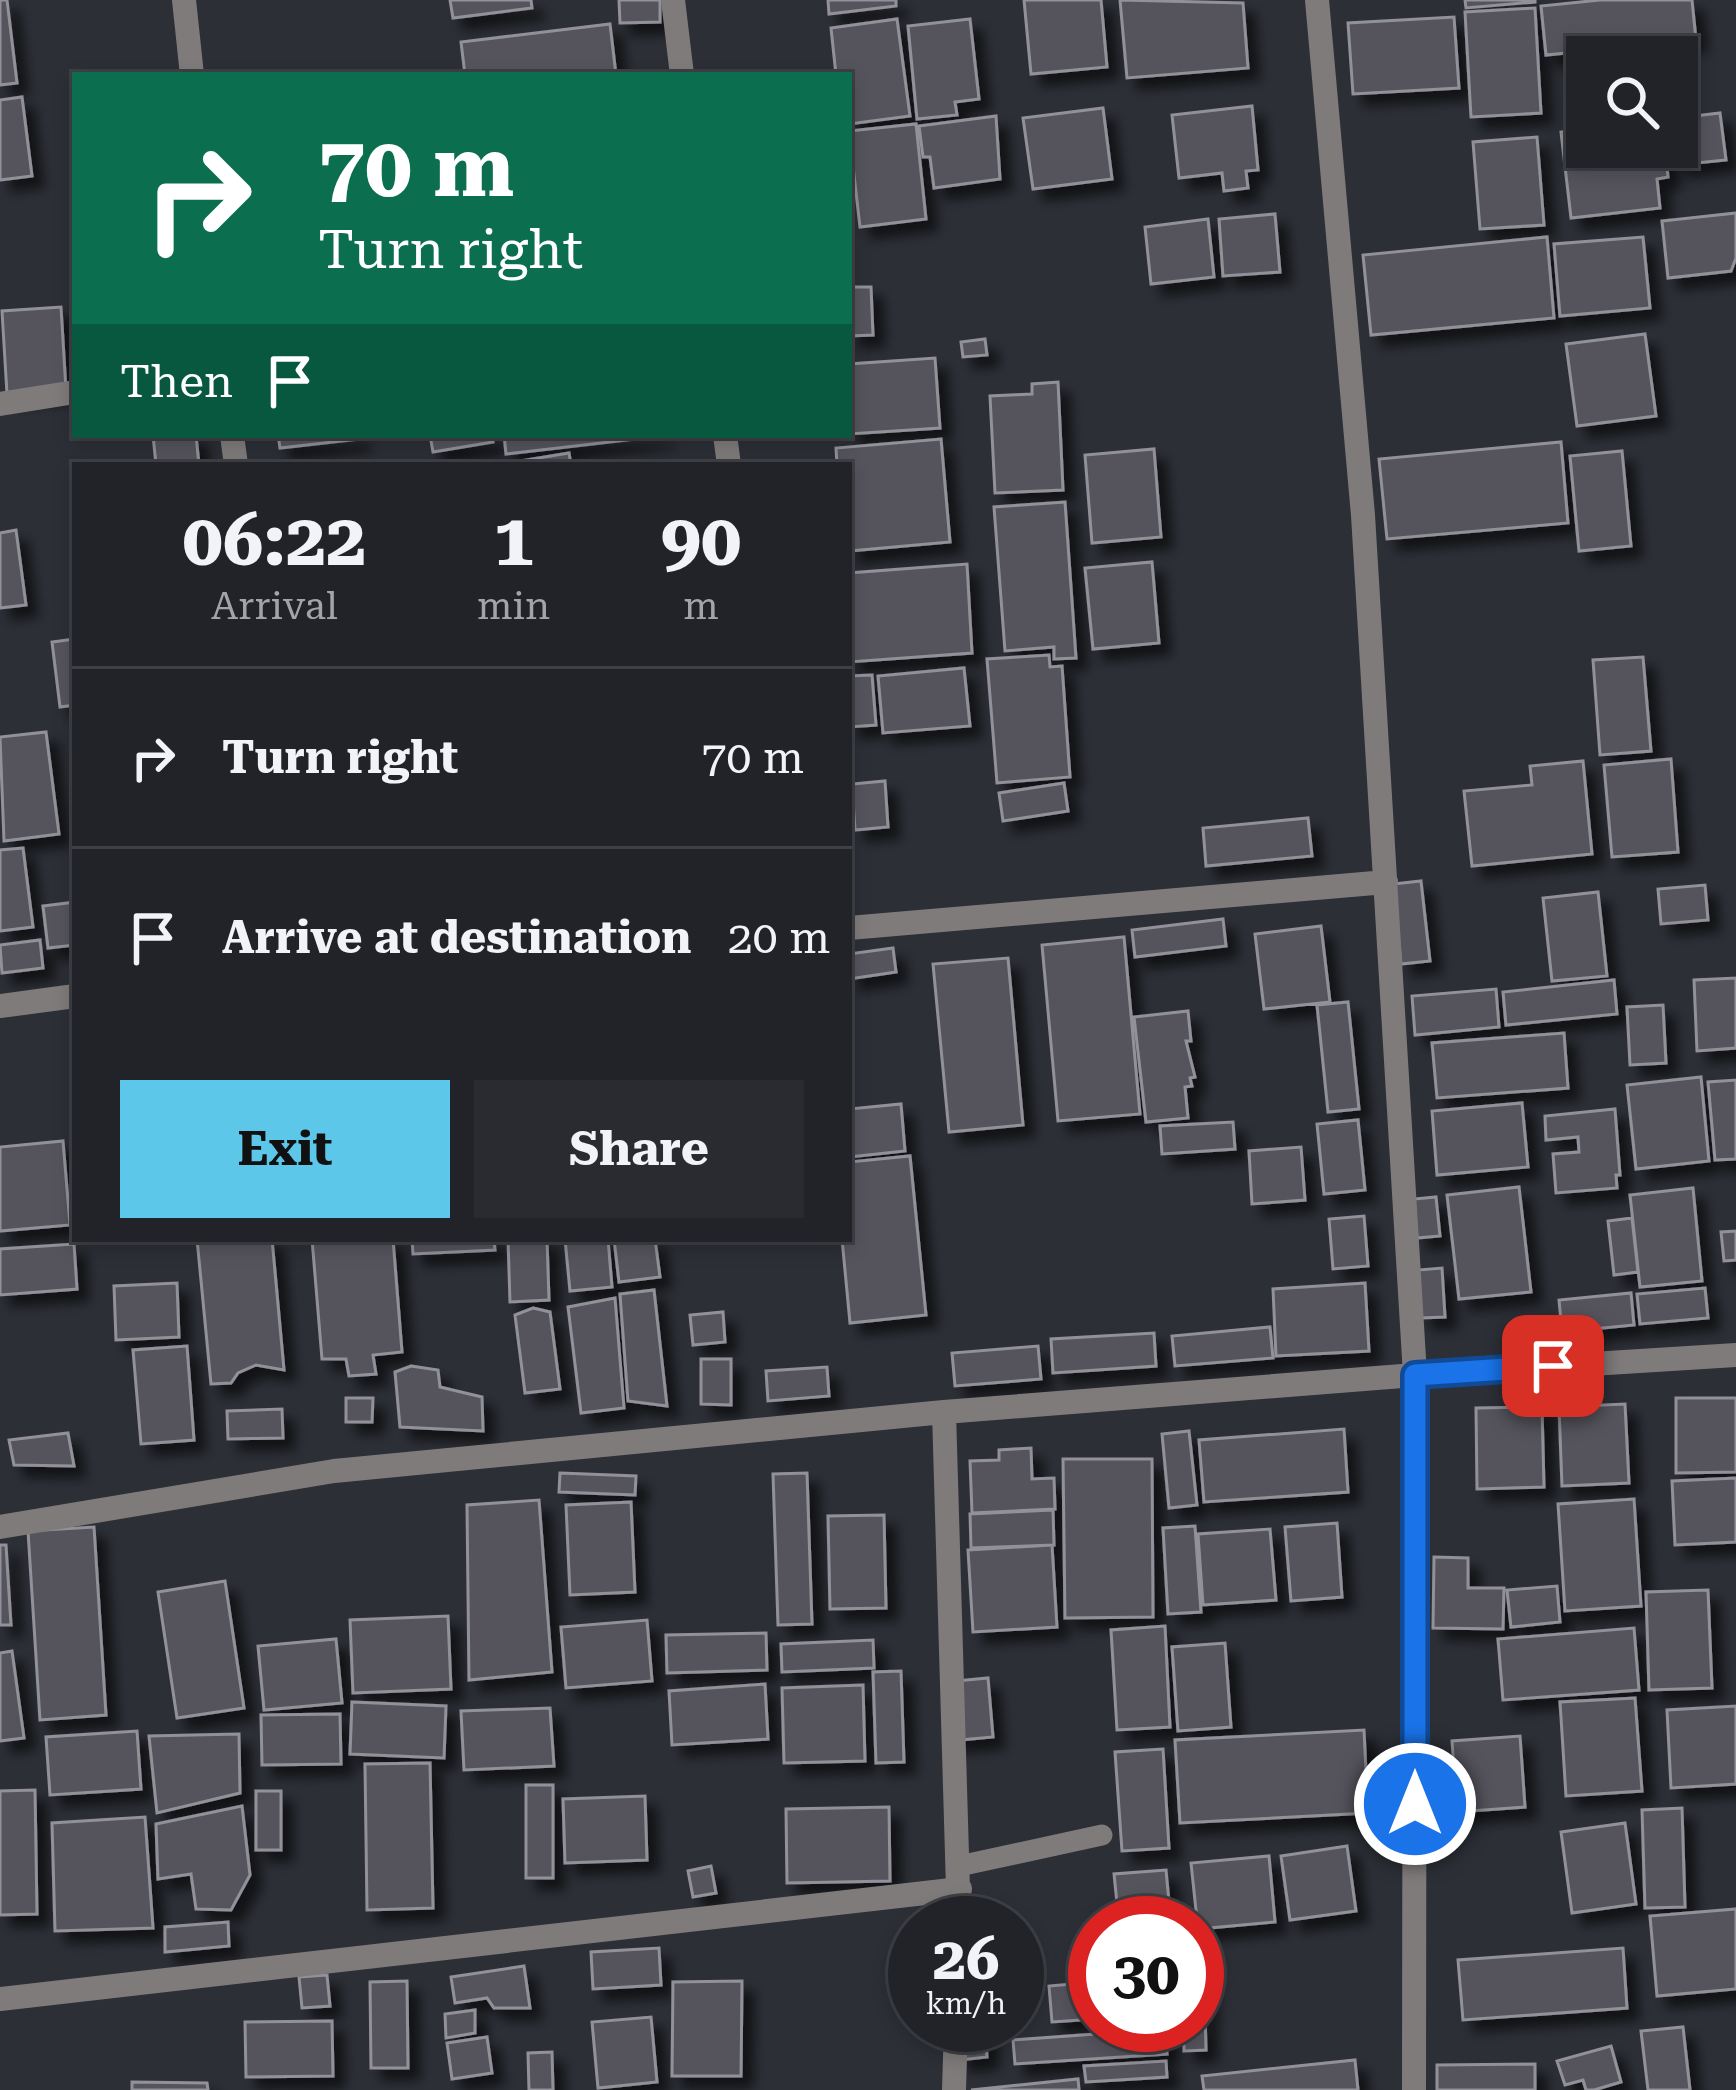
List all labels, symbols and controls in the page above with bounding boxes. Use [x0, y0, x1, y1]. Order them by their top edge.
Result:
map controls [1566, 36, 1698, 168]
button: search [1566, 36, 1698, 168]
text: 70 m [318, 118, 514, 216]
icon: right [120, 120, 276, 276]
text: Turn right [318, 218, 583, 281]
icon: arrive [257, 348, 323, 414]
text: Then [120, 355, 233, 408]
text: 06:22 [183, 498, 366, 583]
text: 1 [493, 498, 534, 583]
text: 90 [661, 498, 741, 583]
text: Arrival [211, 583, 338, 629]
text: min [477, 583, 550, 629]
text: m [683, 583, 719, 629]
icon: right [120, 725, 186, 791]
text: Turn right [222, 731, 458, 784]
text: 70 m [701, 731, 804, 784]
icon: arrive [120, 905, 186, 971]
text: Arrive at destination [222, 911, 691, 964]
text: 20 m [727, 911, 830, 964]
button: Exit [120, 1080, 450, 1218]
button: Share [474, 1080, 804, 1218]
pin [1502, 1315, 1604, 1417]
icon: arrive [1520, 1333, 1586, 1399]
position arrow [1352, 1741, 1478, 1867]
speed limit sign: 30 [1068, 1896, 1224, 2052]
text: 26 [932, 1923, 1000, 1994]
text: km/h [926, 1986, 1006, 2021]

